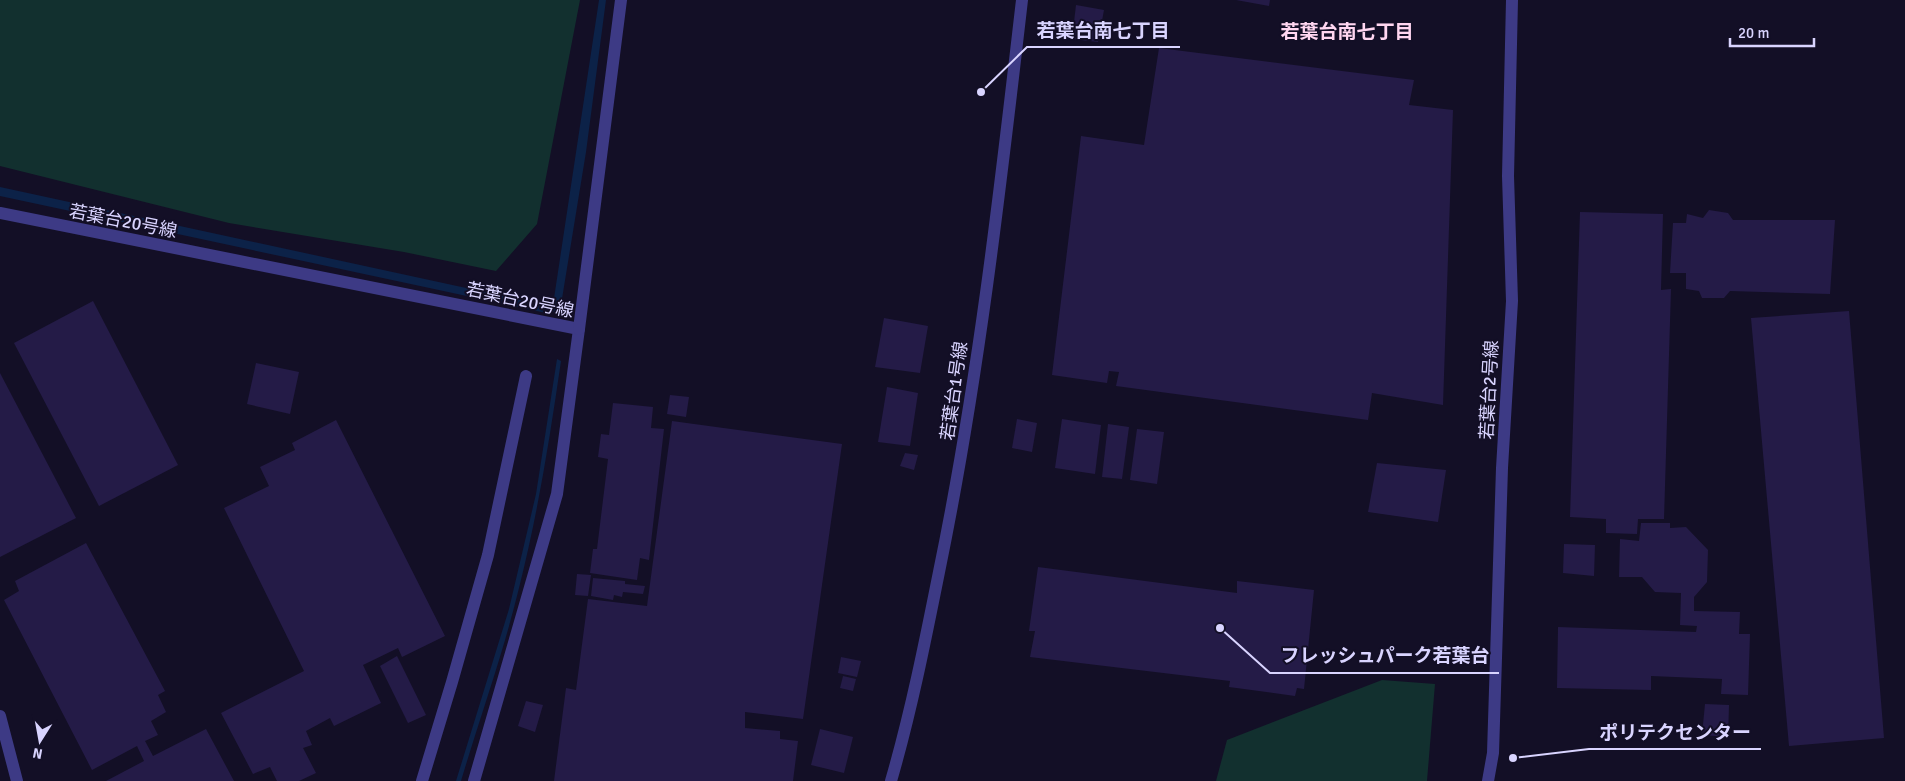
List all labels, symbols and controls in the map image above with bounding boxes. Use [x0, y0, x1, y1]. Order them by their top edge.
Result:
callout: 若葉台南七丁目 [1027, 13, 1180, 47]
scale bar [1730, 15, 1814, 47]
text: 若葉台南七丁目 [1036, 19, 1170, 43]
district label: 若葉台南七丁目 [1280, 20, 1414, 44]
text: 20 m [1738, 24, 1769, 42]
street label: 若葉台20号線 [67, 200, 179, 242]
street label: 若葉台20号線 [464, 278, 576, 322]
street label: 若葉台1号線 [936, 340, 972, 442]
street label: 若葉台2号線 [1475, 340, 1503, 440]
callout: フレッシュパーク若葉台 [1270, 639, 1499, 673]
text: フレッシュパーク若葉台 [1280, 644, 1490, 668]
callout: ポリテクセンター [1589, 715, 1761, 749]
north arrow [15, 716, 65, 766]
text: ポリテクセンター [1599, 721, 1751, 745]
text: N [31, 744, 44, 763]

